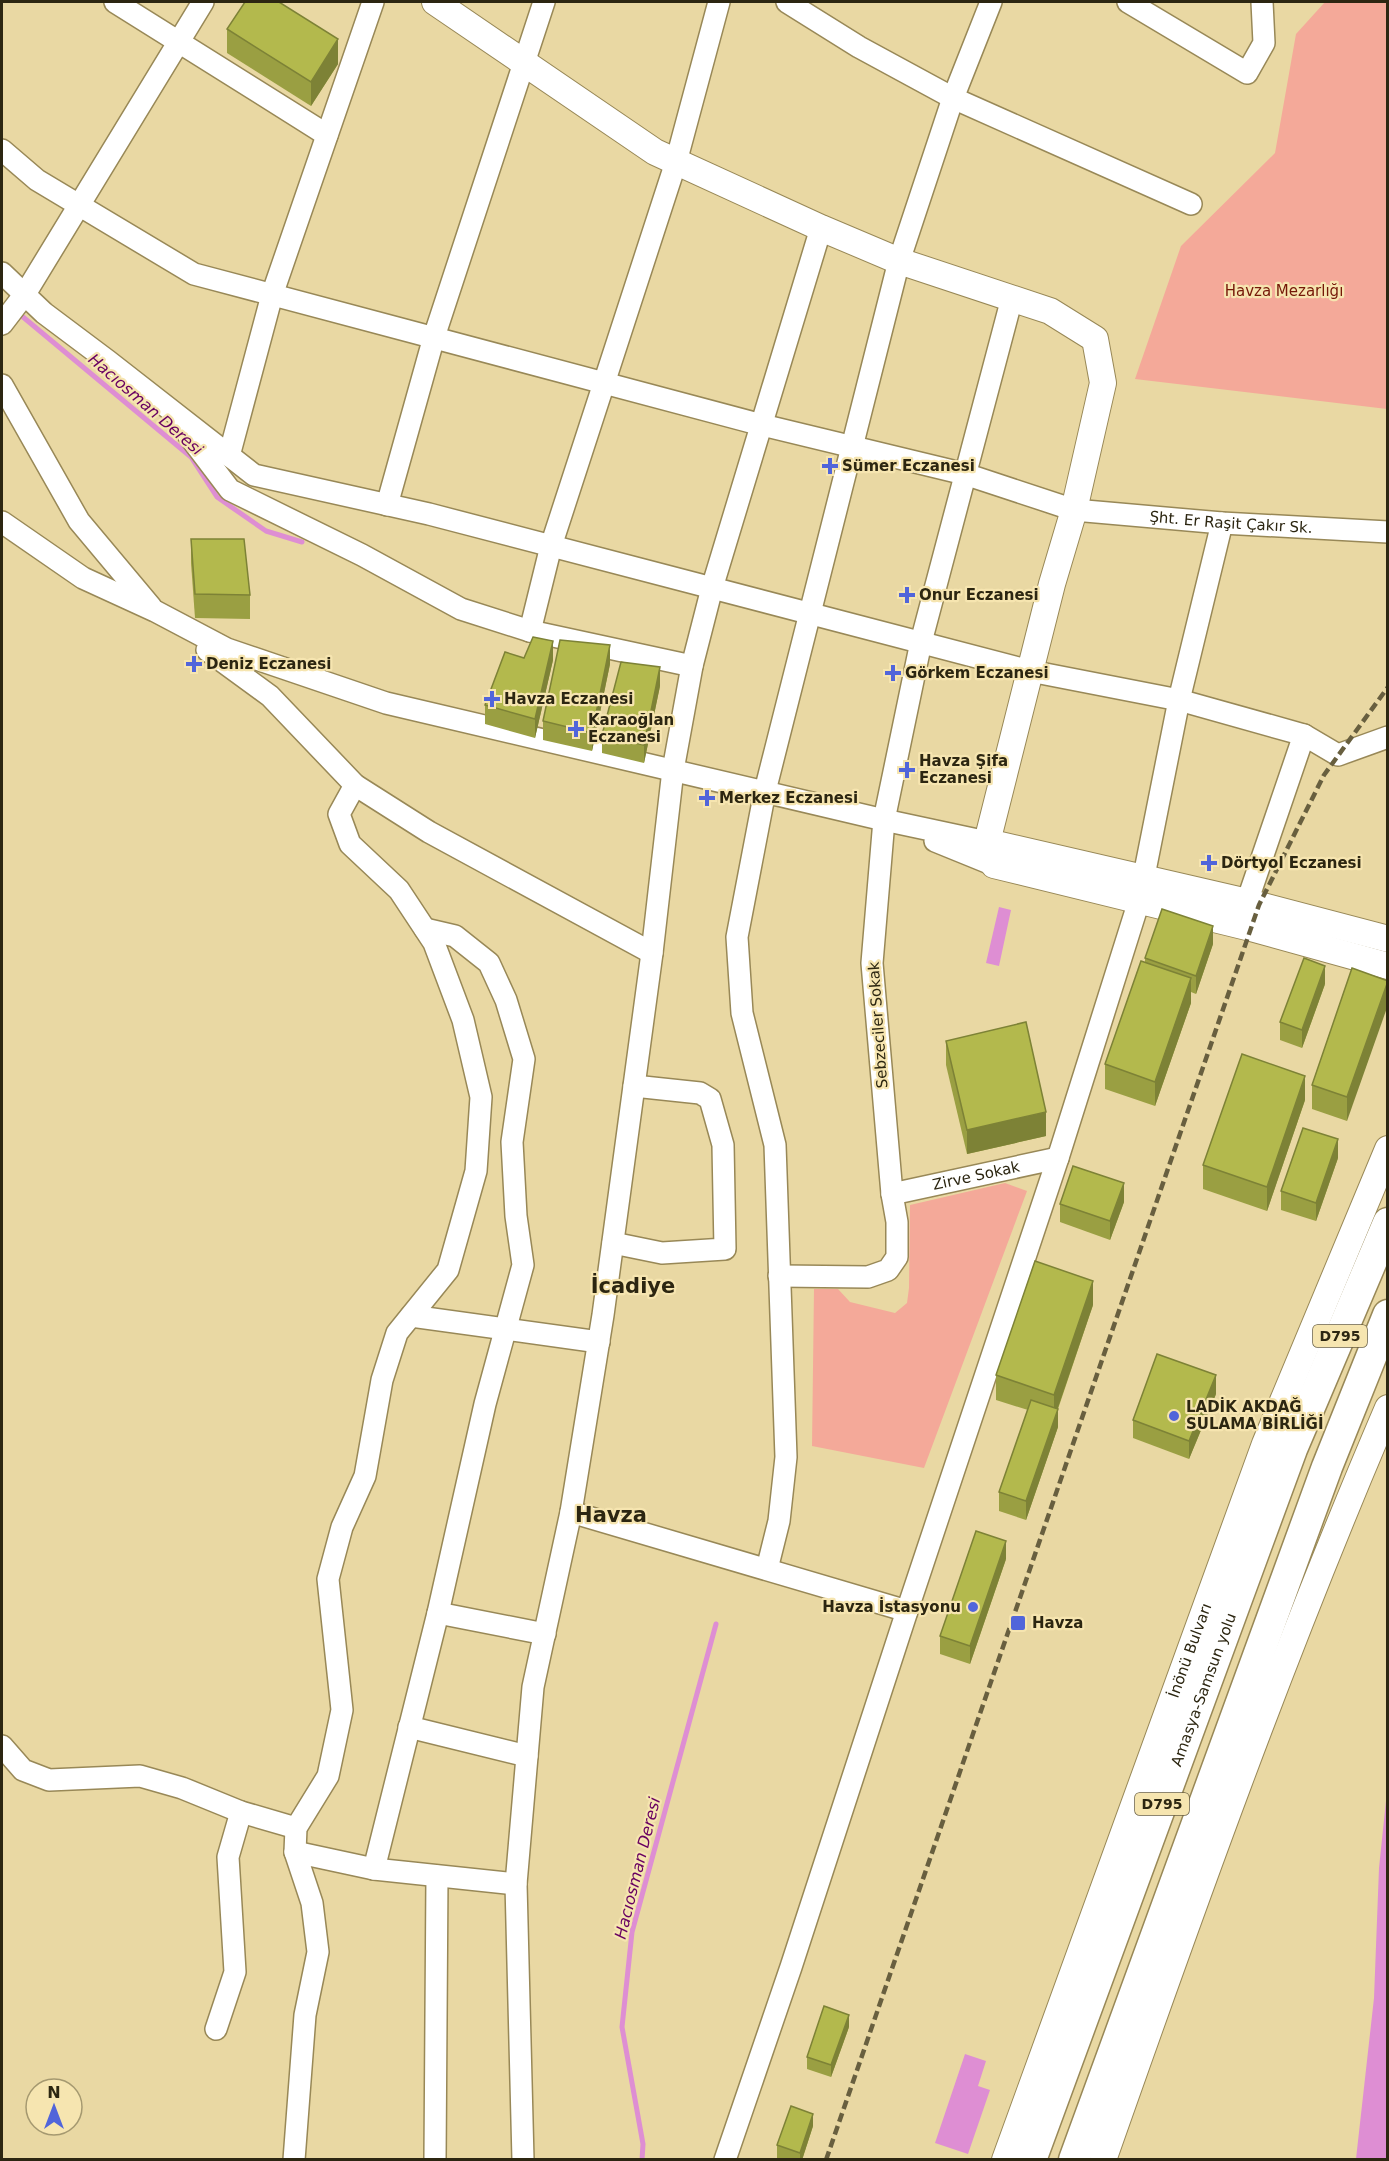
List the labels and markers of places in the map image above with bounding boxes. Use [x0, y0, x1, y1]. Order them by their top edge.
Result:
place label: Sümer Eczanesi [842, 457, 975, 475]
marker: Sümer Eczanesi [823, 459, 837, 473]
place label: Onur Eczanesi [919, 586, 1039, 604]
marker: Onur Eczanesi [900, 588, 914, 602]
place label: Deniz Eczanesi [206, 655, 331, 673]
marker: Deniz Eczanesi [187, 657, 201, 671]
place label: Görkem Eczanesi [905, 664, 1049, 682]
marker: Görkem Eczanesi [886, 666, 900, 680]
place label: Havza Eczanesi [504, 690, 633, 708]
marker: Havza Eczanesi [485, 692, 499, 706]
place label: Karaoğlan Eczanesi [588, 711, 674, 746]
marker: Karaoğlan Eczanesi [569, 722, 583, 736]
place label: Havza Şifa Eczanesi [919, 752, 1008, 787]
marker: Havza Şifa Eczanesi [900, 763, 914, 777]
place label: Merkez Eczanesi [719, 789, 858, 807]
marker: Merkez Eczanesi [700, 791, 714, 805]
place label: Dörtyol Eczanesi [1221, 854, 1362, 872]
marker: Dörtyol Eczanesi [1202, 856, 1216, 870]
place label: LADİK AKDAĞ SULAMA BİRLİĞİ [1186, 1397, 1324, 1433]
marker: LADİK AKDAĞ SULAMA BİRLİĞİ [1167, 1409, 1181, 1423]
place label: Havza İstasyonu [822, 1597, 961, 1616]
marker: Havza İstasyonu [966, 1600, 980, 1614]
marker: Havza [1009, 1614, 1027, 1632]
place label: Havza [1032, 1614, 1083, 1632]

